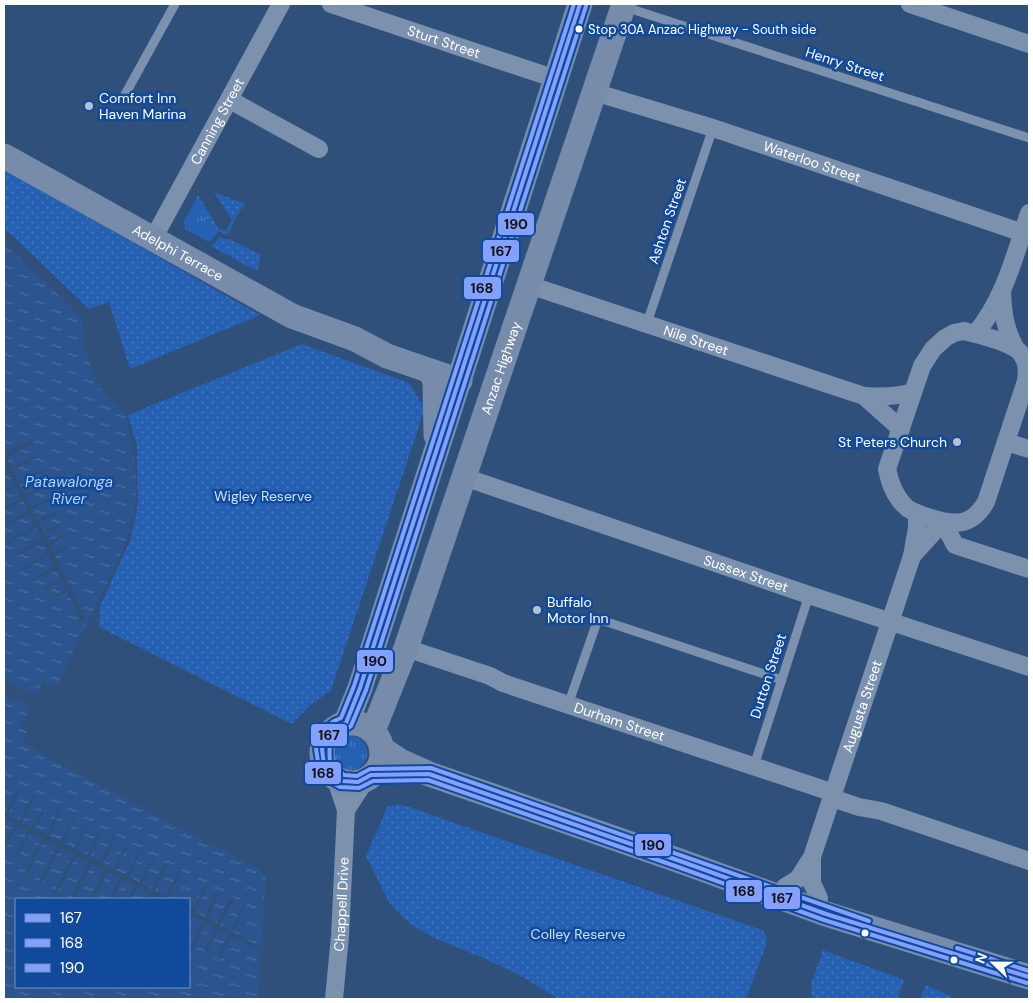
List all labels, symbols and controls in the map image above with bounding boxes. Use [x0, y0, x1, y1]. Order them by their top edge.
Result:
street label: Sturt Street [405, 21, 483, 62]
place label: Stop 30A Anzac Highway - South side [588, 21, 816, 38]
marker: Stop 30A Anzac Highway - South side [574, 24, 584, 34]
street label: Henry Street [803, 43, 887, 85]
street label: Canning Street [186, 75, 248, 168]
place label: Comfort Inn Haven Marina [99, 89, 186, 123]
marker: Comfort Inn Haven Marina [83, 100, 95, 112]
street label: Waterloo Street [761, 137, 863, 186]
street label: Ashton Street [644, 176, 690, 266]
line badge: 190 [497, 212, 535, 236]
text: 190 [504, 215, 528, 233]
street label: Adelphi Terrace [129, 220, 227, 285]
line badge: 167 [482, 239, 520, 263]
text: 167 [490, 242, 512, 260]
line badge: 168 [463, 276, 502, 300]
text: 168 [471, 279, 494, 297]
street label: Anzac Highway [477, 319, 525, 417]
street label: Nile Street [661, 321, 731, 360]
place label: St Peters Church [838, 433, 947, 451]
marker: St Peters Church [951, 436, 963, 448]
water label: Patawalonga River [25, 472, 113, 509]
park label: Wigley Reserve [214, 487, 312, 505]
street label: Sussex Street [701, 551, 791, 596]
place label: Buffalo Motor Inn [547, 593, 609, 627]
marker: Buffalo Motor Inn [531, 604, 543, 616]
street label: Dutton Street [746, 631, 790, 721]
line badge: 190 [356, 649, 394, 673]
text: 190 [363, 652, 387, 670]
street label: Augusta Street [838, 658, 886, 755]
street label: Durham Street [572, 698, 667, 745]
line badge: 167 [310, 723, 348, 747]
text: 167 [318, 726, 340, 744]
line badge: 168 [304, 761, 342, 785]
text: 168 [312, 764, 335, 782]
line badge: 190 [634, 833, 672, 857]
text: 190 [641, 836, 665, 854]
street label: Chappell Drive [330, 857, 353, 952]
line badge: 168 [725, 879, 763, 903]
text: 168 [733, 882, 756, 900]
line badge: 167 [763, 886, 801, 910]
text: 167 [771, 889, 793, 907]
legend [15, 898, 190, 988]
text: 167 [60, 908, 82, 928]
park label: Colley Reserve [531, 925, 625, 943]
unlabelled marker [860, 928, 870, 938]
text: 168 [60, 933, 83, 953]
north arrow [968, 938, 1018, 988]
text: N [971, 950, 991, 966]
unlabelled marker [949, 955, 959, 965]
text: 190 [60, 958, 84, 978]

